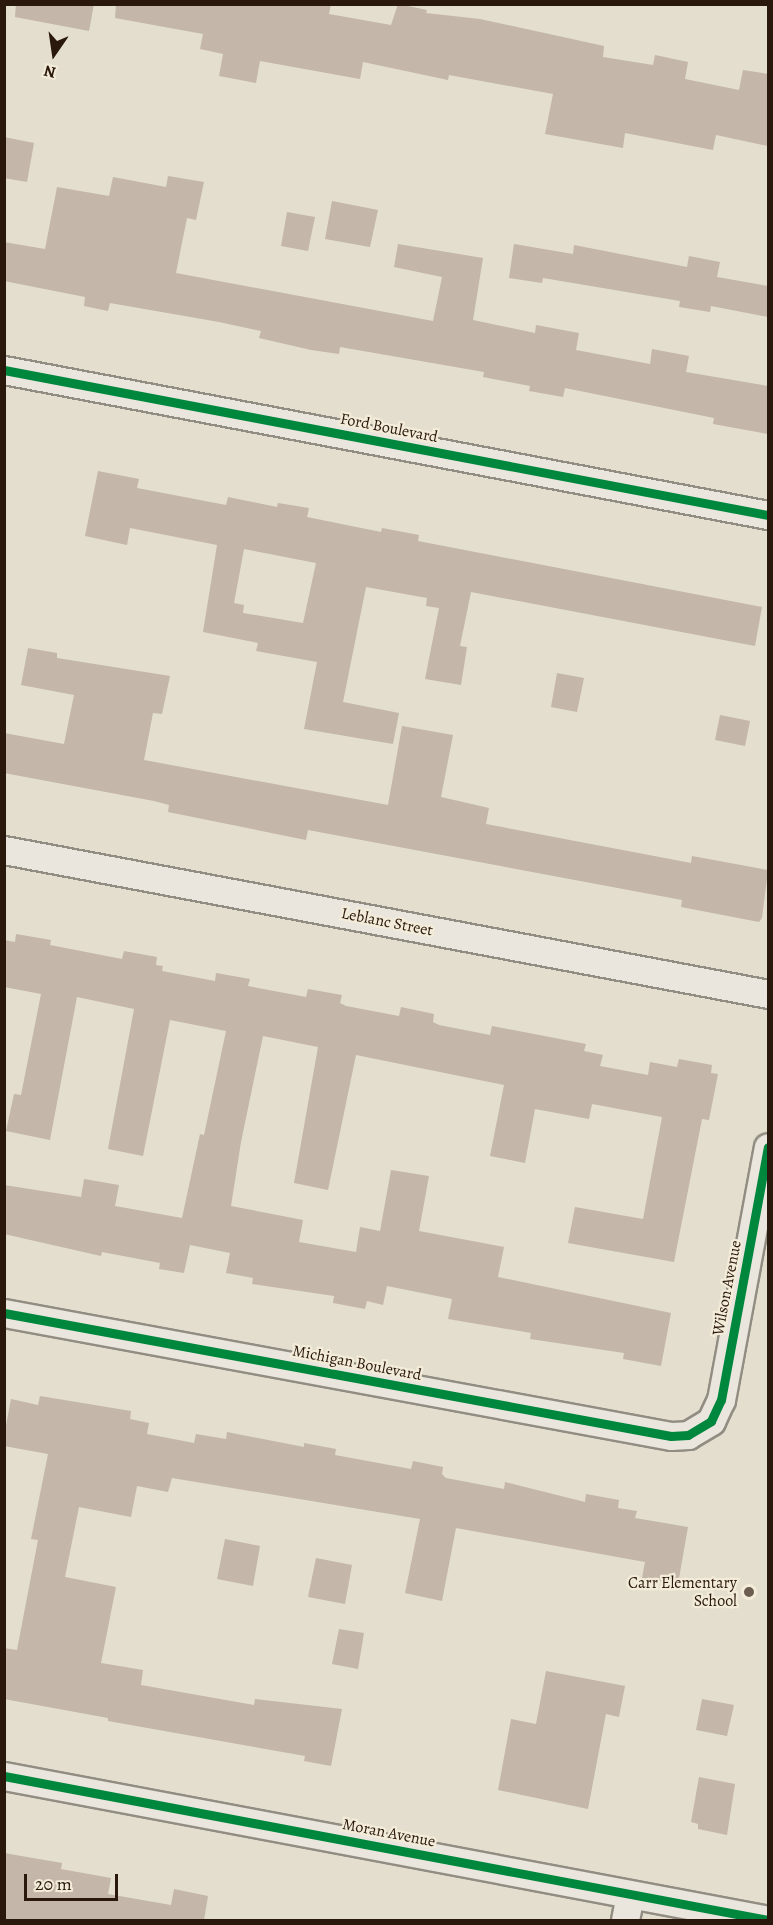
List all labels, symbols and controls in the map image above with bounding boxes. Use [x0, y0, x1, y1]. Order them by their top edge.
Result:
north arrow [24, 24, 84, 84]
text: N [42, 60, 58, 84]
street label: Ford Boulevard [339, 409, 439, 447]
street label: Leblanc Street [340, 904, 434, 940]
street label: Wilson Avenue [708, 1239, 746, 1337]
street label: Michigan Boulevard [291, 1341, 423, 1385]
place label: Carr Elementary School [628, 1573, 737, 1611]
marker: Carr Elementary School [742, 1585, 756, 1599]
street label: Moran Avenue [341, 1815, 437, 1851]
scale bar [27, 1862, 122, 1900]
text: 20 m [35, 1872, 72, 1896]

